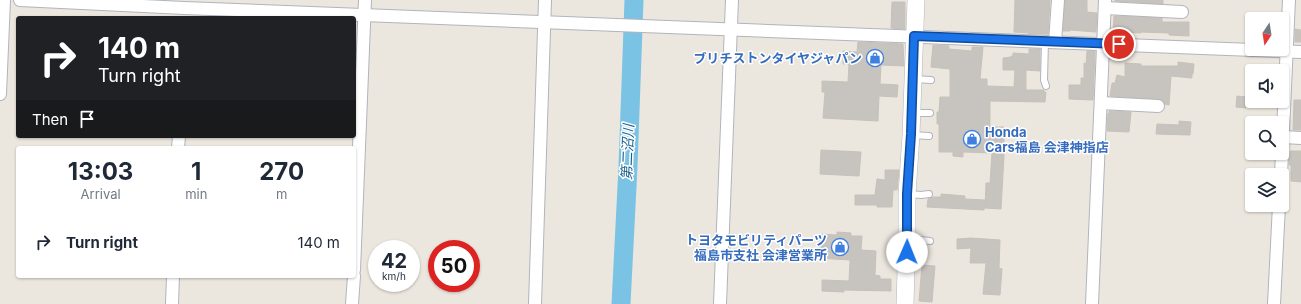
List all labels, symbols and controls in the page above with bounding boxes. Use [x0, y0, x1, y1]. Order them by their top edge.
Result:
north arrow [1245, 12, 1289, 56]
map controls [1245, 12, 1289, 212]
pin [1102, 27, 1136, 61]
text: 140 m [98, 31, 180, 65]
icon: right [32, 32, 84, 84]
icon: arrive [1108, 33, 1130, 55]
shop icon: ブリチストンタイヤジャパン [865, 48, 885, 68]
place label: ブリチストンタイヤジャパン [693, 50, 862, 66]
button: sound [1245, 64, 1289, 108]
text: Turn right [98, 65, 181, 86]
icon: arrive [76, 108, 98, 130]
text: Then [32, 110, 68, 129]
button: search [1245, 116, 1289, 160]
water label: 第二沼川 [618, 122, 637, 180]
place label: Honda Cars福島 会津神指店 [985, 124, 1109, 155]
shop icon: Honda Cars福島 会津神指店 [962, 129, 982, 149]
text: 13:03 [68, 157, 133, 186]
text: 1 [191, 157, 201, 186]
text: 270 [259, 157, 304, 186]
button: layers [1245, 168, 1289, 212]
text: Arrival [81, 186, 121, 202]
text: min [185, 186, 207, 202]
text: m [276, 186, 287, 202]
icon: right [32, 231, 54, 253]
position arrow [886, 231, 928, 273]
place label: トヨタモビリティパーツ 福島市支社 会津営業所 [685, 232, 827, 263]
text: Turn right [66, 233, 138, 252]
text: 140 m [297, 233, 340, 252]
shop icon: トヨタモビリティパーツ 福島市支社 会津営業所 [830, 237, 850, 257]
speed limit sign: 50 [428, 240, 480, 292]
text: 42 [381, 249, 407, 273]
text: km/h [382, 270, 406, 282]

